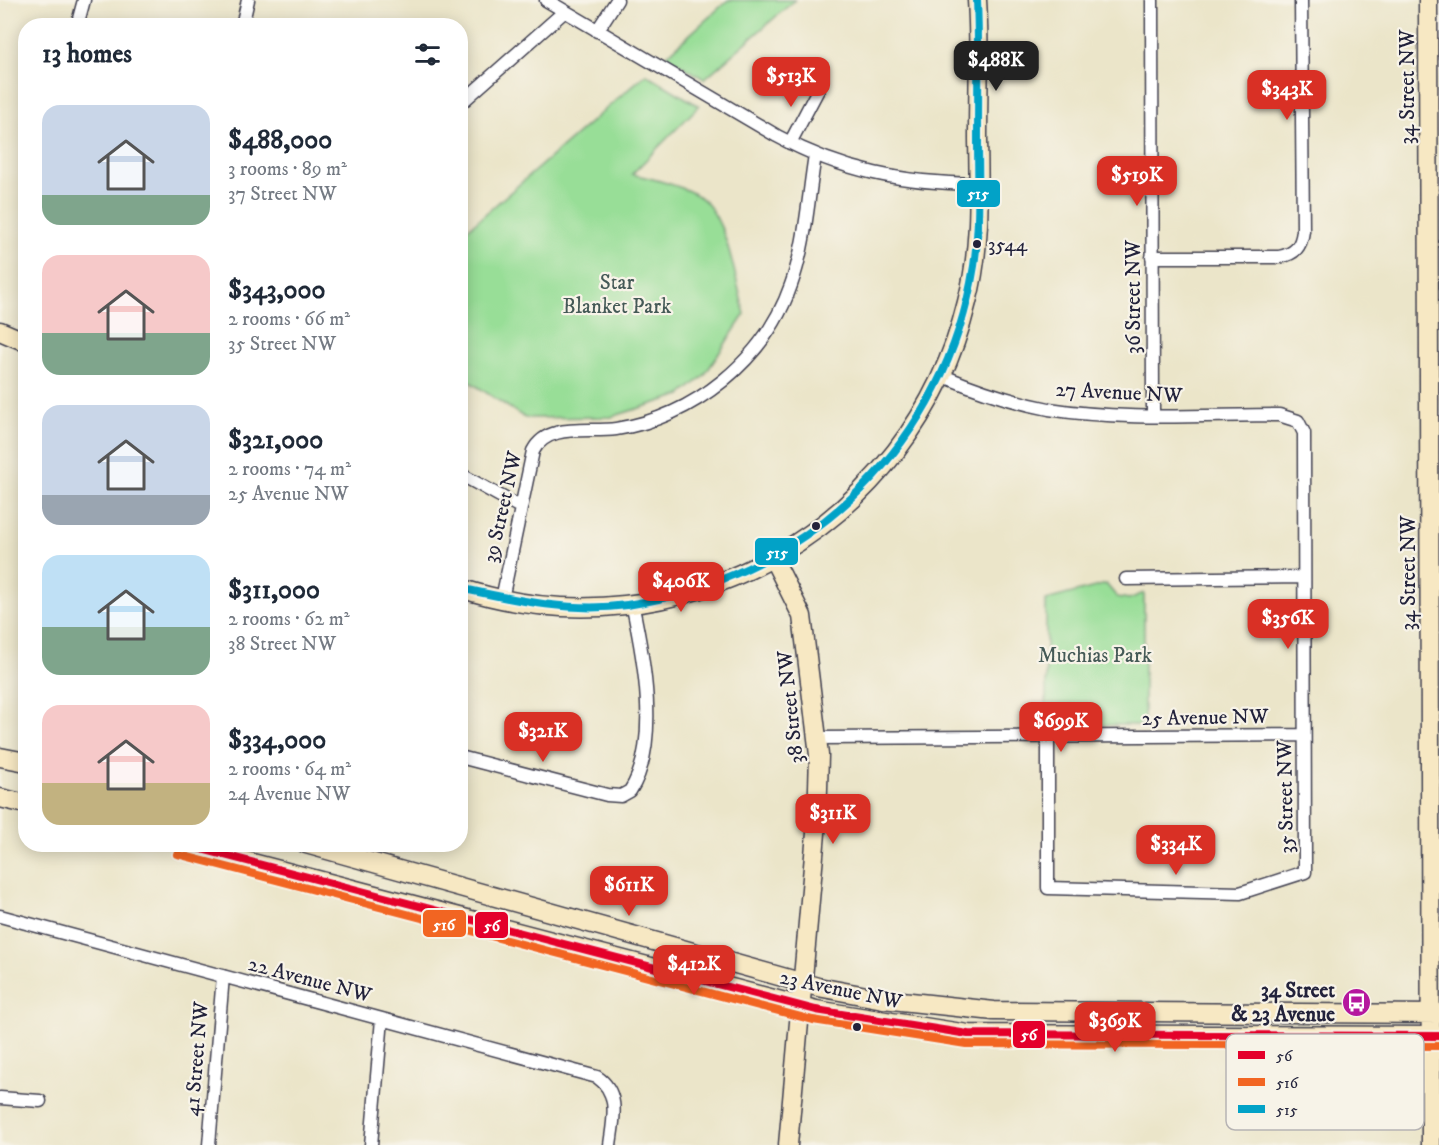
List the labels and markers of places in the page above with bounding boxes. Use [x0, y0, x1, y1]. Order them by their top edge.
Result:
pin: $488K [954, 41, 1038, 92]
pin: $513K [749, 57, 833, 108]
pin: $343K [1245, 70, 1329, 121]
pin: $519K [1095, 156, 1179, 207]
place label: 3544 [988, 233, 1028, 258]
marker: 3544 [971, 238, 983, 250]
unlabelled marker [810, 520, 822, 532]
pin: $406K [639, 562, 723, 613]
pin: $356K [1246, 599, 1330, 650]
pin: $699K [1019, 702, 1103, 753]
pin: $321K [501, 712, 585, 763]
pin: $311K [791, 794, 875, 845]
pin: $334K [1134, 825, 1218, 876]
pin: $611K [587, 866, 671, 917]
pin: $412K [652, 945, 736, 996]
place label: 34 Street & 23 Avenue [1231, 978, 1335, 1028]
bus stop icon: 34 Street & 23 Avenue [1340, 986, 1372, 1018]
pin: $369K [1073, 1002, 1157, 1053]
unlabelled marker [851, 1021, 863, 1033]

